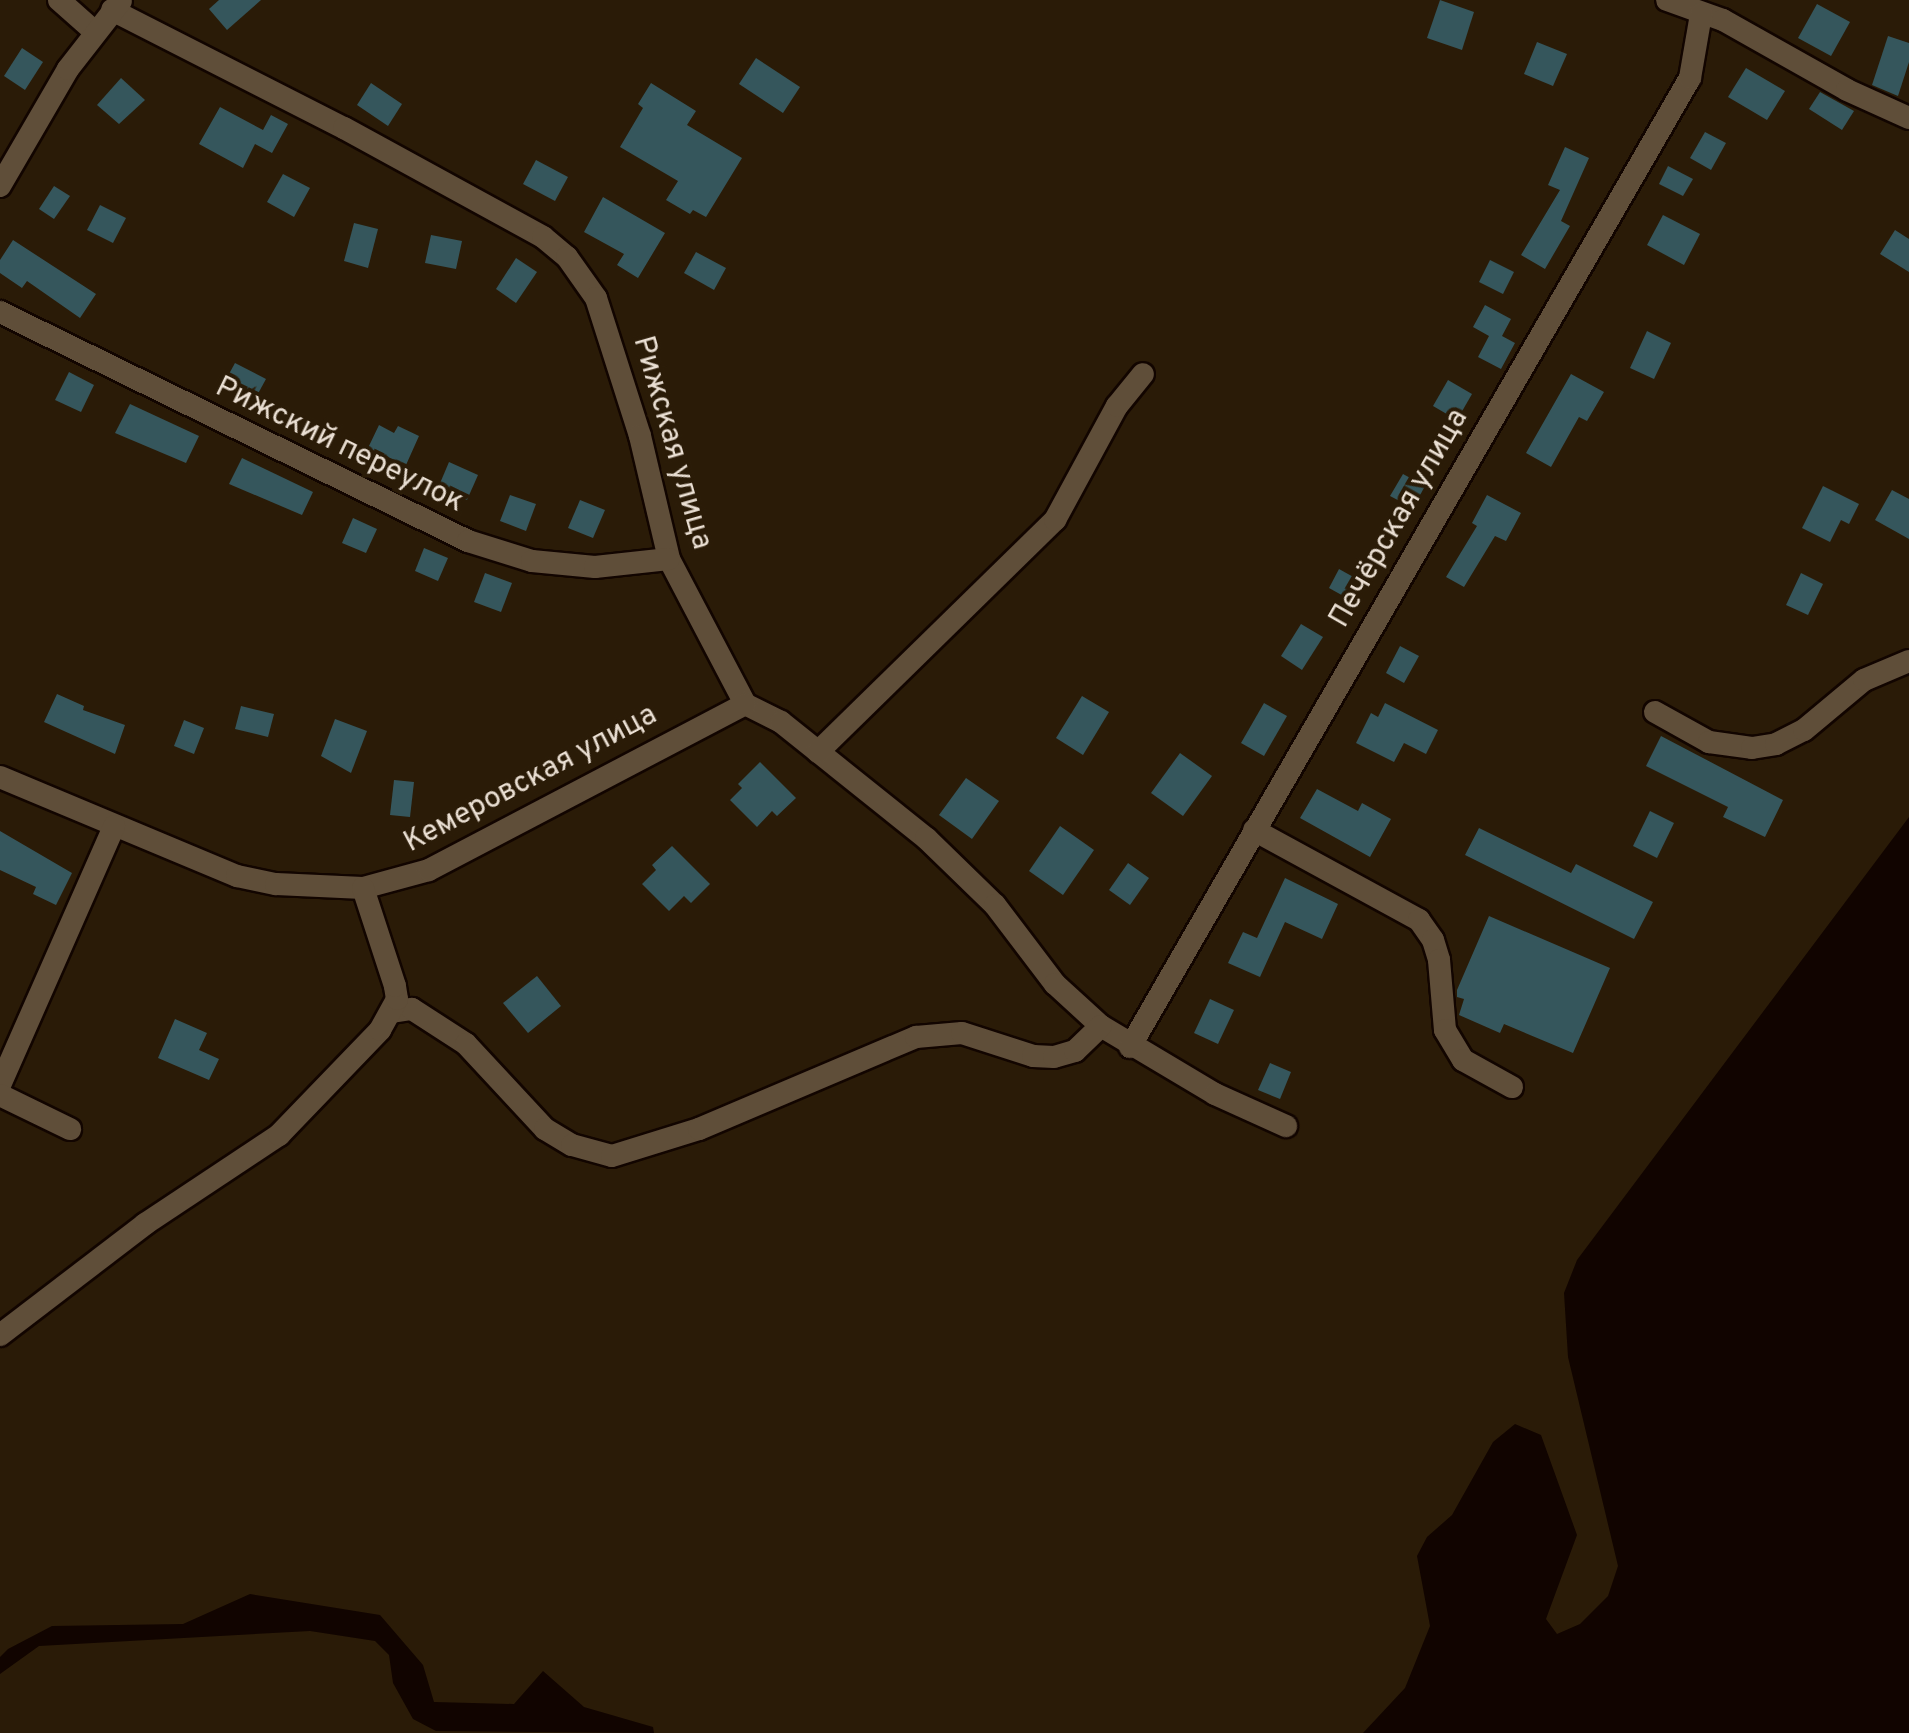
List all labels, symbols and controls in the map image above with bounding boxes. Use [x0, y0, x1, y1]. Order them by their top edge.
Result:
street label: Рижская улица [623, 332, 719, 554]
street label: Рижский переулок [209, 370, 469, 522]
street label: Печёрская улица [1323, 403, 1477, 635]
street label: Кемеровская улица [398, 698, 664, 862]

